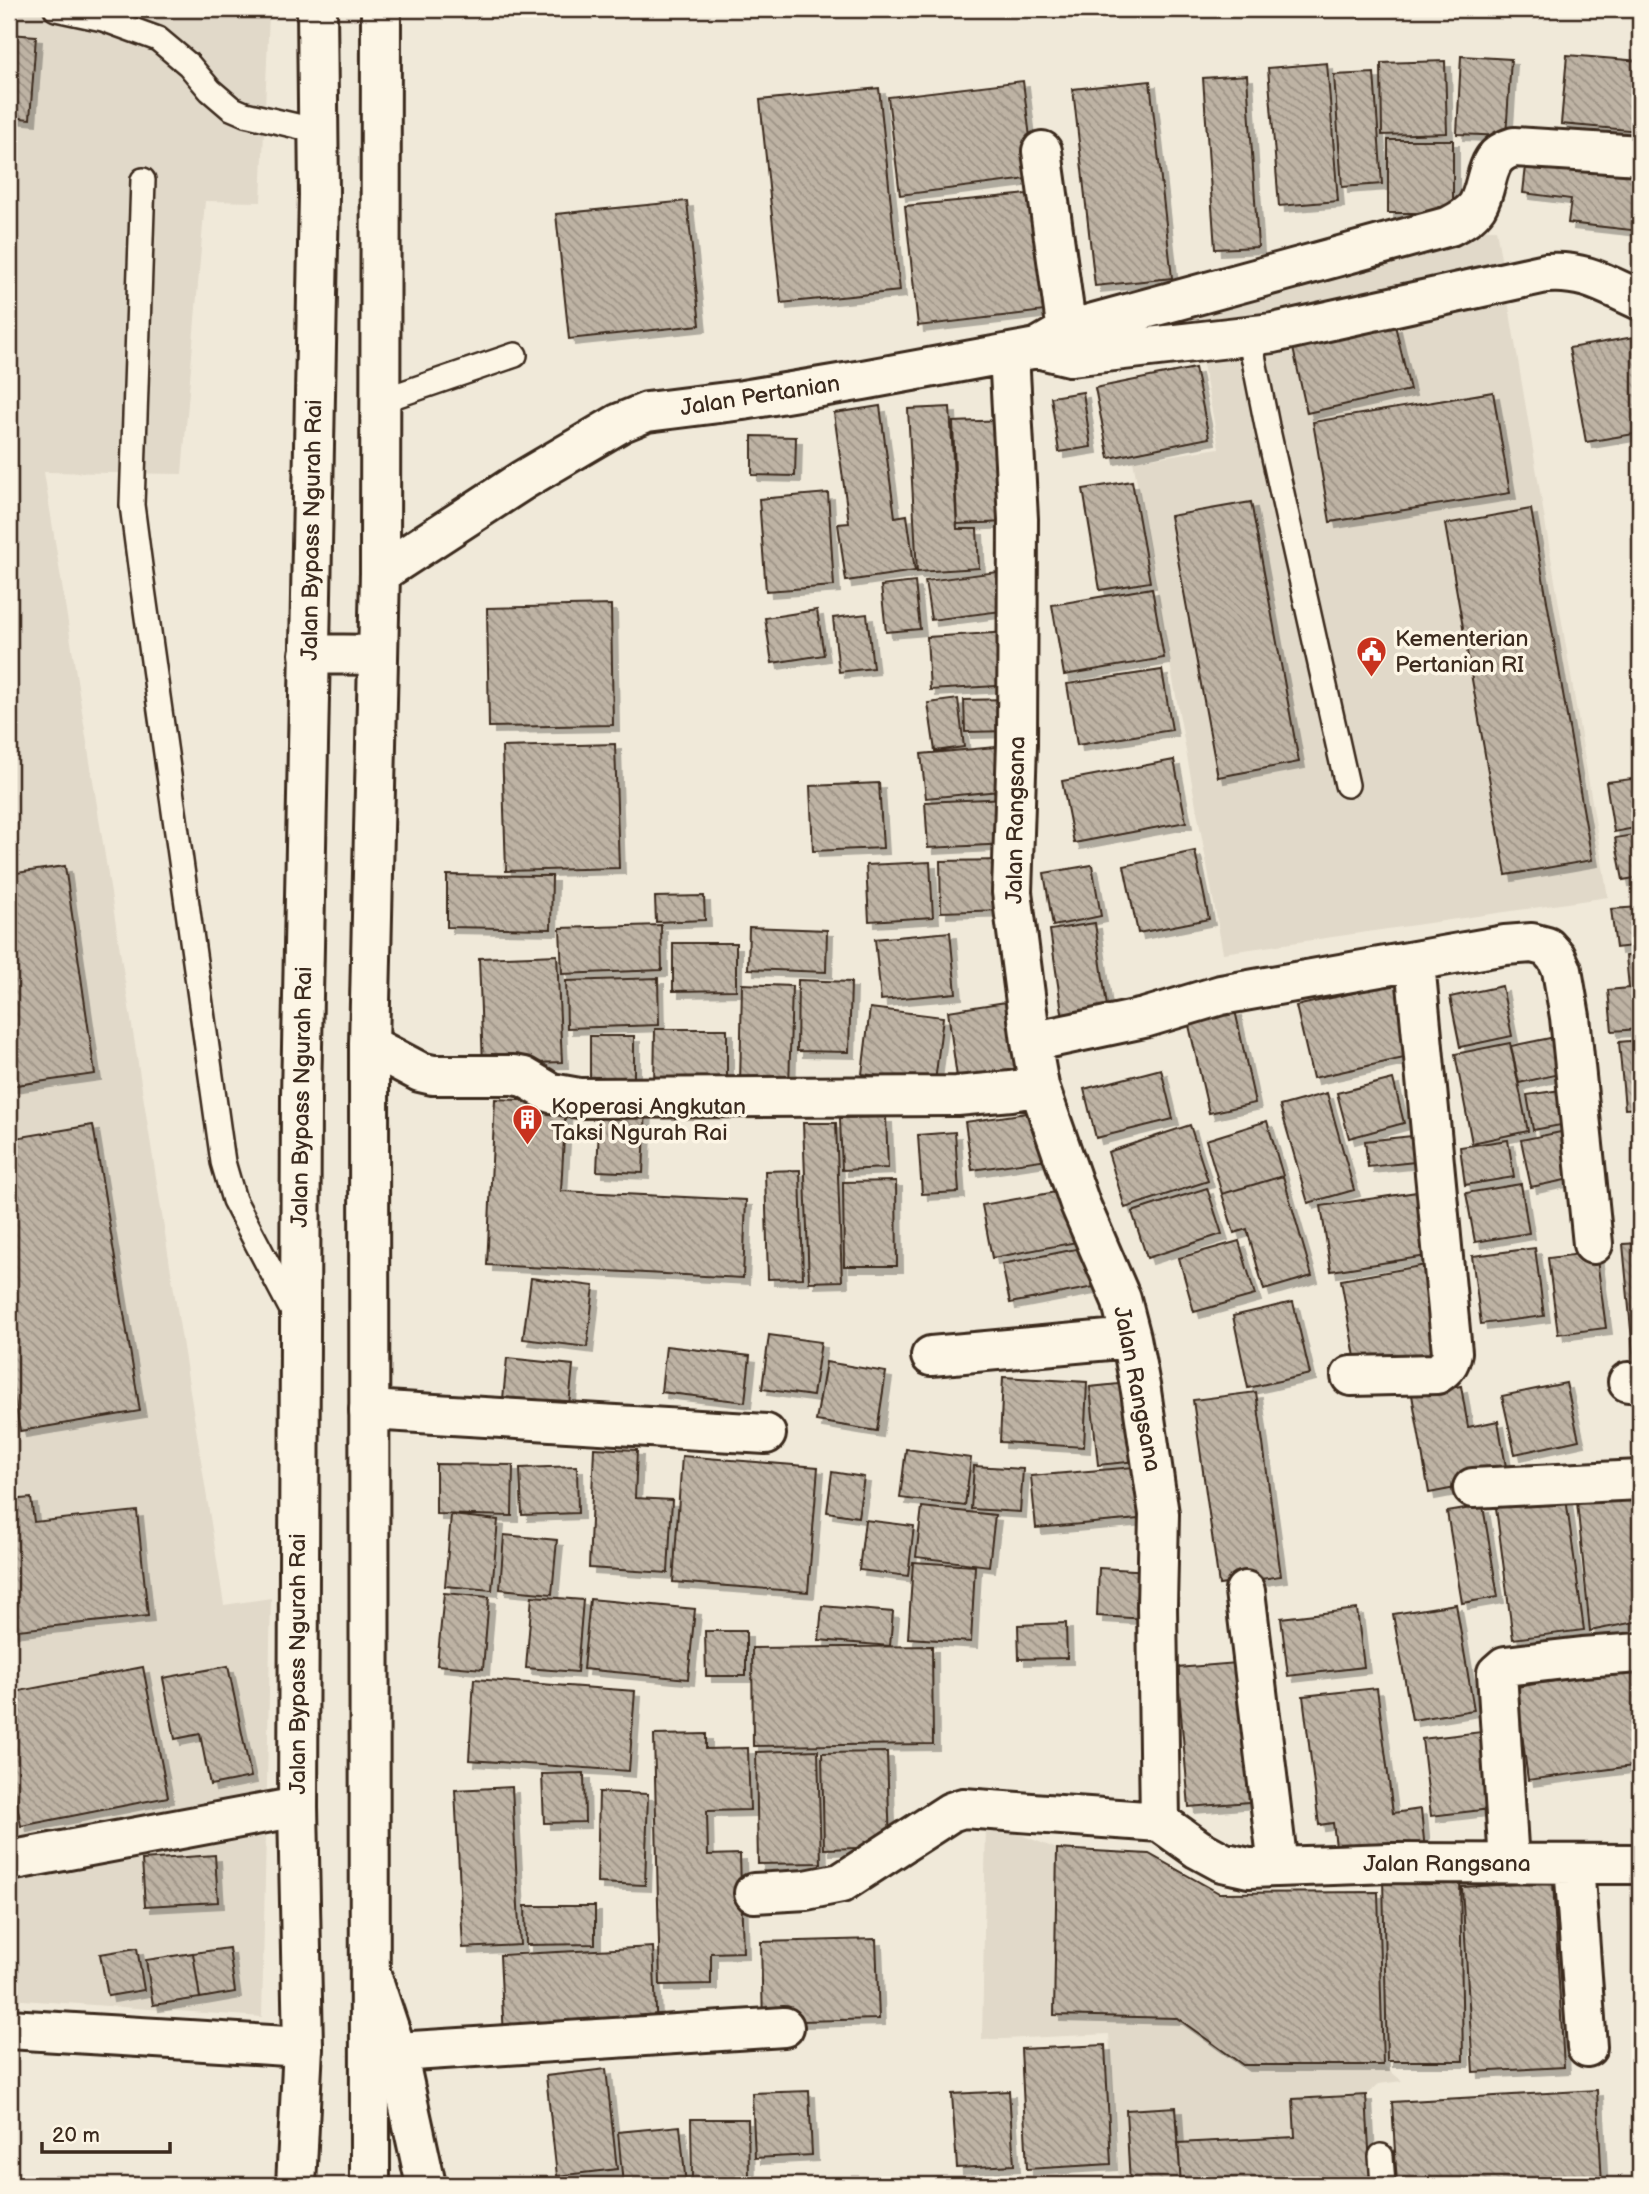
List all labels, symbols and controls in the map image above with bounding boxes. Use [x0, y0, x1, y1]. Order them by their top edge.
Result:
street label: Jalan Pertanian [678, 370, 842, 422]
street label: Jalan Bypass Ngurah Rai [296, 399, 328, 661]
place label: Kementerian Pertanian RI [1395, 625, 1529, 679]
public building icon: Kementerian Pertanian RI [1355, 635, 1389, 679]
street label: Jalan Rangsana [1001, 736, 1031, 904]
street label: Jalan Bypass Ngurah Rai [286, 966, 318, 1228]
place label: Koperasi Angkutan Taksi Ngurah Rai [551, 1093, 746, 1147]
building icon: Koperasi Angkutan Taksi Ngurah Rai [511, 1103, 545, 1147]
street label: Jalan Rangsana [1107, 1304, 1167, 1474]
street label: Jalan Bypass Ngurah Rai [284, 1533, 312, 1795]
street label: Jalan Rangsana [1363, 1850, 1531, 1878]
scale bar [42, 2110, 170, 2154]
text: 20 m [52, 2123, 100, 2148]

